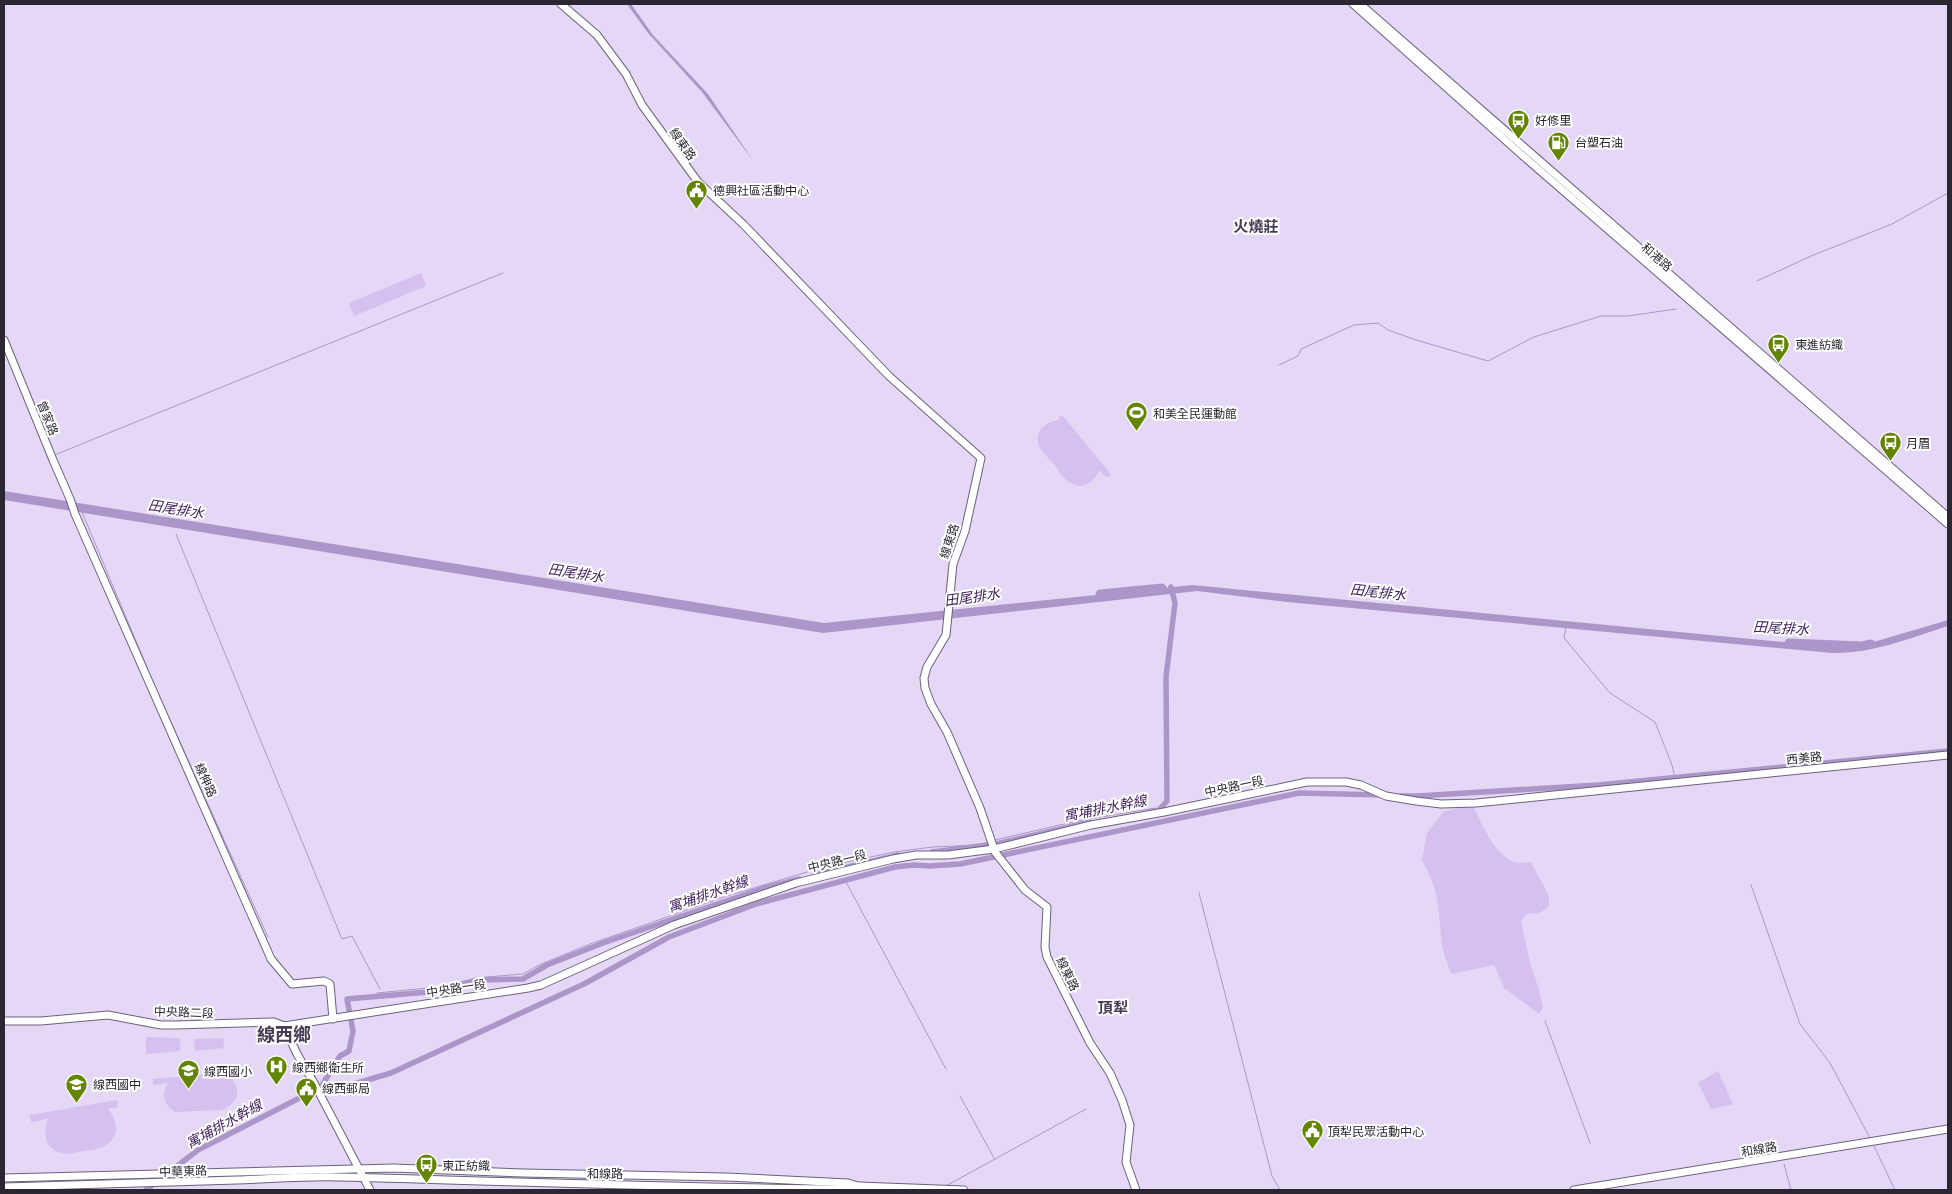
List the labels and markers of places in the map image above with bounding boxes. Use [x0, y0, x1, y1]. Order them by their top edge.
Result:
bus stop icon: 好修里 [1507, 108, 1531, 139]
place label: 好修里 [1535, 113, 1571, 128]
fuel station icon: 台塑石油 [1547, 130, 1571, 161]
place label: 台塑石油 [1575, 135, 1623, 150]
public building icon: 德興社區活動中心 [685, 178, 709, 209]
place label: 德興社區活動中心 [713, 183, 809, 198]
bus stop icon: 東進紡織 [1767, 332, 1791, 363]
place label: 東進紡織 [1795, 337, 1843, 352]
sports icon: 和美全民運動館 [1125, 401, 1149, 432]
place label: 和美全民運動館 [1153, 406, 1237, 421]
bus stop icon: 月眉 [1878, 431, 1902, 462]
place label: 月眉 [1906, 436, 1930, 451]
hospital icon: 線西鄉衛生所 [264, 1055, 288, 1086]
school or university icon: 線西國小 [176, 1059, 200, 1090]
place label: 線西鄉衛生所 [292, 1060, 364, 1075]
place label: 線西國小 [204, 1064, 252, 1079]
school or university icon: 線西國中 [65, 1072, 89, 1103]
public building icon: 線西郵局 [294, 1076, 318, 1107]
place label: 線西國中 [93, 1077, 141, 1092]
place label: 線西郵局 [322, 1081, 370, 1096]
public building icon: 頂犁民眾活動中心 [1300, 1119, 1324, 1150]
place label: 頂犁民眾活動中心 [1328, 1124, 1424, 1139]
bus stop icon: 東正紡織 [414, 1153, 438, 1184]
place label: 東正紡織 [442, 1158, 490, 1173]

